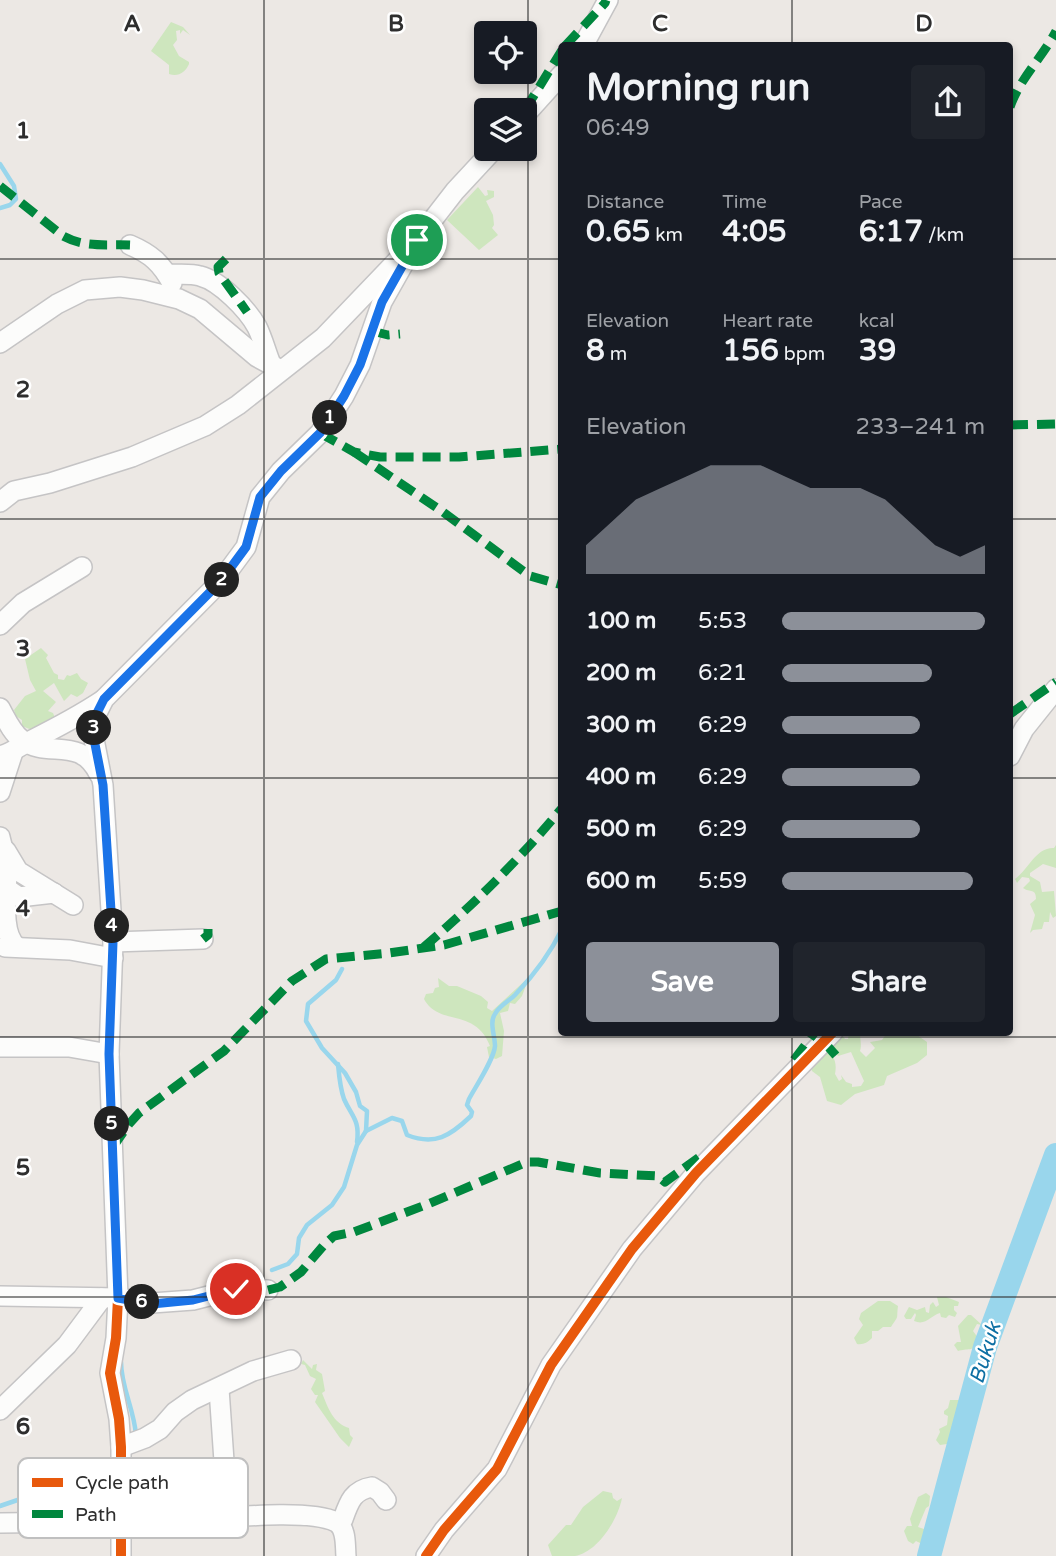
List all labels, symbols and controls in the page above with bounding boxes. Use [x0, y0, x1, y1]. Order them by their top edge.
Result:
text: A [123, 10, 141, 38]
text: B [388, 10, 404, 38]
text: C [652, 10, 668, 38]
text: D [915, 10, 933, 38]
map controls [474, 21, 537, 161]
button: locate [474, 21, 537, 84]
text: Morning run [586, 65, 810, 111]
button: share [911, 65, 985, 139]
button: layers [474, 98, 537, 161]
text: 06:49 [586, 114, 650, 142]
text: 1 [16, 117, 30, 145]
text: Distance [586, 191, 664, 213]
text: Time [722, 191, 767, 213]
text: Pace [859, 191, 902, 213]
pin [387, 210, 447, 270]
text: 0.65 [586, 213, 650, 250]
text: 4:05 [722, 213, 787, 250]
text: 6:17 [859, 213, 923, 250]
icon: arrive [398, 221, 436, 259]
text: km [650, 224, 683, 246]
text: /km [923, 224, 964, 246]
text: Elevation [586, 310, 669, 332]
text: Heart rate [722, 310, 813, 332]
text: kcal [859, 310, 894, 332]
text: 8 [586, 332, 605, 369]
text: 156 [722, 332, 779, 369]
text: 39 [859, 332, 896, 369]
text: m [605, 343, 627, 365]
text: bpm [779, 343, 825, 365]
text: 2 [16, 376, 30, 404]
pin: 1 [312, 400, 348, 436]
text: 1 [324, 406, 335, 428]
text: Elevation [586, 413, 687, 441]
text: 233–241 m [856, 413, 985, 441]
pin: 2 [204, 562, 240, 598]
text: 2 [216, 568, 227, 590]
text: 100 m [586, 607, 656, 635]
text: 5:53 [698, 607, 747, 635]
text: 3 [16, 635, 30, 663]
text: 200 m [586, 659, 656, 687]
text: 6:21 [698, 659, 747, 687]
pin: 3 [76, 710, 112, 746]
text: 300 m [586, 711, 656, 739]
text: 6:29 [698, 711, 747, 739]
text: 3 [88, 716, 99, 738]
text: 400 m [586, 763, 656, 791]
text: 6:29 [698, 763, 747, 791]
text: 500 m [586, 815, 656, 843]
text: 6:29 [698, 815, 747, 843]
text: 600 m [586, 867, 656, 895]
text: 5:59 [698, 867, 747, 895]
text: 4 [16, 895, 31, 923]
pin: 4 [94, 908, 130, 944]
text: 4 [106, 914, 117, 936]
button: Save [586, 942, 779, 1022]
button: Share [793, 942, 985, 1022]
pin: 5 [94, 1106, 130, 1142]
text: 5 [106, 1112, 117, 1134]
text: 5 [16, 1154, 30, 1182]
pin [206, 1259, 266, 1319]
icon: check [217, 1270, 255, 1308]
pin: 6 [124, 1284, 160, 1320]
text: 6 [136, 1290, 147, 1312]
water label: Bukuk [964, 1318, 1007, 1387]
text: 6 [16, 1413, 30, 1441]
legend [18, 1458, 248, 1538]
text: Cycle path [75, 1472, 169, 1494]
text: Path [75, 1504, 117, 1526]

